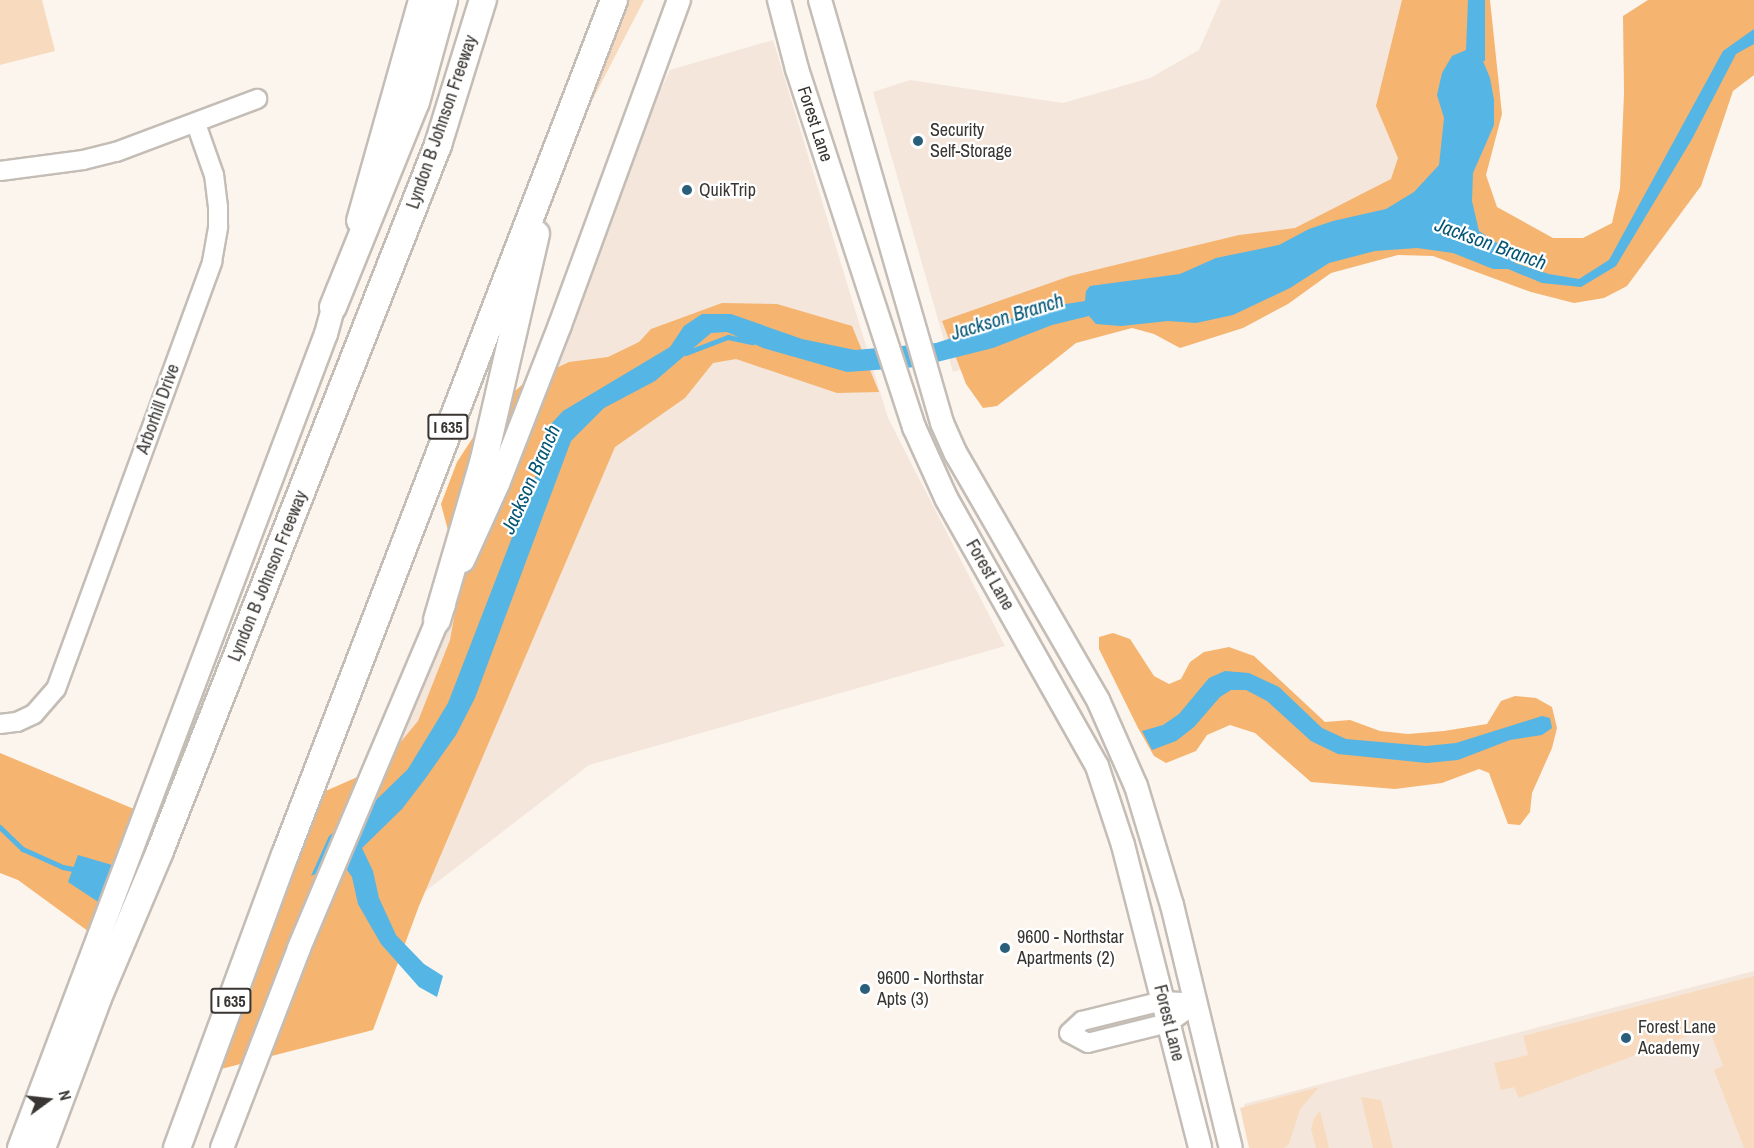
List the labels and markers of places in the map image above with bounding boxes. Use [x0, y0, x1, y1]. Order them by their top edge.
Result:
place label: Security Self-Storage [930, 120, 1012, 162]
marker: Security Self-Storage [911, 134, 925, 148]
place label: QuikTrip [699, 179, 756, 201]
marker: QuikTrip [680, 183, 694, 197]
place label: 9600 - Northstar Apartments (2) [1017, 927, 1124, 970]
marker: 9600 - Northstar Apartments (2) [998, 941, 1012, 955]
place label: 9600 - Northstar Apts (3) [877, 968, 984, 1010]
marker: 9600 - Northstar Apts (3) [858, 982, 872, 996]
place label: Forest Lane Academy [1638, 1017, 1716, 1060]
marker: Forest Lane Academy [1619, 1031, 1633, 1045]

